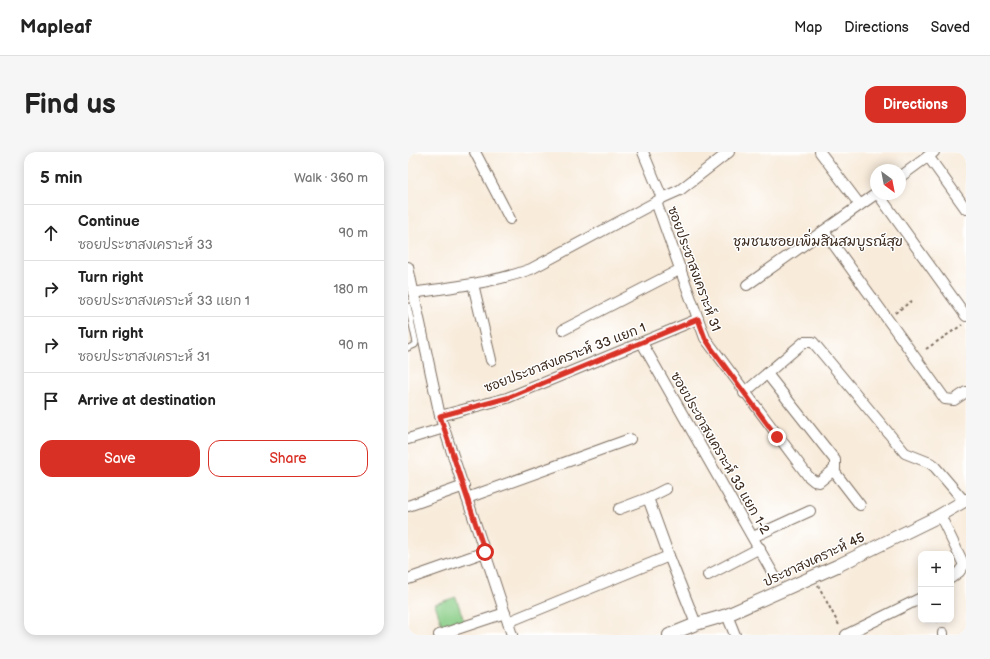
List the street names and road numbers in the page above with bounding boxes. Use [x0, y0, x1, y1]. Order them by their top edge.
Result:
street label: ซอยประชาสงเคราะห์ 31 [664, 204, 726, 334]
street label: ซอยประชาสงเคราะห์ 33 แยก 1 [481, 318, 648, 396]
street label: ซอยประชาสงเคราะห์ 33 แยก 1-2 [667, 368, 775, 537]
street label: ประชาสงเคราะห์ 45 [760, 528, 867, 590]

